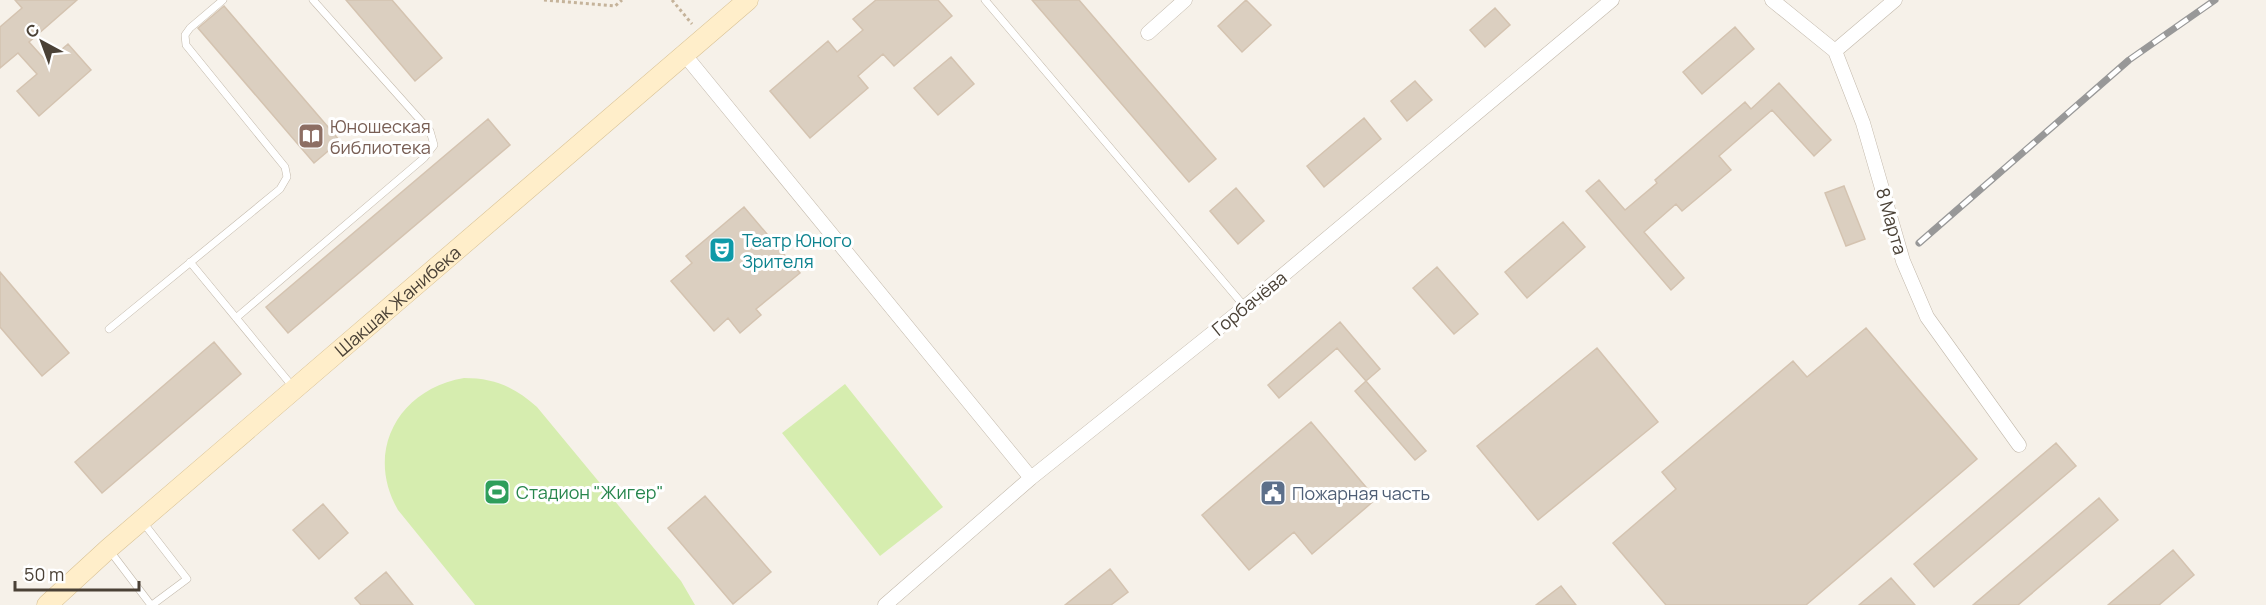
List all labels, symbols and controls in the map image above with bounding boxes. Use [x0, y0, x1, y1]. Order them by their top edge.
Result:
north arrow [12, 12, 72, 72]
text: С [20, 18, 44, 43]
place label: Юношеская библиотека [330, 114, 431, 159]
library icon: Юношеская библиотека [296, 121, 326, 151]
street label: 8 Марта [1871, 185, 1913, 257]
place label: Театр Юного Зрителя [742, 228, 852, 273]
theatre icon: Театр Юного Зрителя [707, 235, 737, 265]
street label: Шакшак Жанибека [329, 240, 465, 361]
street label: Горбачёва [1207, 265, 1291, 341]
sports icon: Стадион "Жигер" [482, 477, 512, 507]
public building icon: Пожарная часть [1258, 478, 1288, 508]
place label: Стадион "Жигер" [516, 480, 663, 504]
place label: Пожарная часть [1292, 481, 1430, 505]
scale bar [15, 554, 140, 592]
text: 50 m [24, 562, 64, 586]

